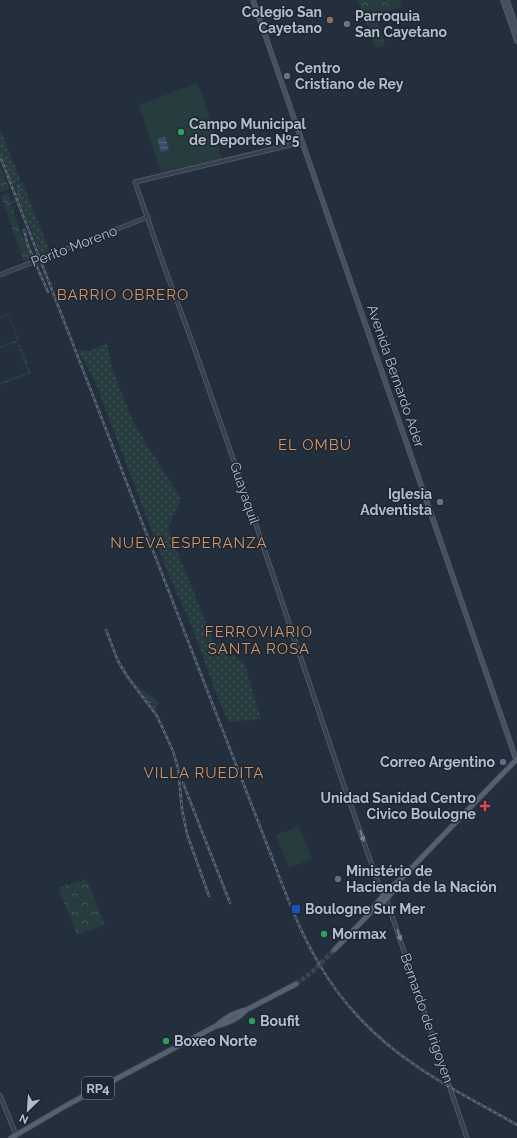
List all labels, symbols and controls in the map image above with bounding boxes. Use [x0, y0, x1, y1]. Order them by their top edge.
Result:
place label: Colegio San Cayetano [242, 4, 323, 36]
place label: Parroquia San Cayetano [355, 8, 447, 40]
marker: Colegio San Cayetano [325, 15, 335, 25]
marker: Parroquia San Cayetano [342, 19, 352, 29]
place label: Centro Cristiano de Rey [295, 60, 404, 92]
marker: Centro Cristiano de Rey [282, 71, 292, 81]
place label: Campo Municipal de Deportes Nº5 [189, 116, 307, 148]
marker: Campo Municipal de Deportes Nº5 [176, 127, 186, 137]
street label: Perito Moreno [29, 222, 119, 270]
district label: BARRIO OBRERO [57, 286, 189, 304]
street label: Avenida Bernardo Ader [364, 303, 428, 449]
district label: EL OMBÚ [278, 436, 352, 454]
street label: Guayaquil [227, 460, 263, 526]
place label: Iglesia Adventista [360, 486, 432, 518]
marker: Iglesia Adventista [435, 497, 445, 507]
district label: NUEVA ESPERANZA [110, 534, 268, 552]
district label: FERROVIARIO SANTA ROSA [205, 623, 313, 658]
place label: Correo Argentino [380, 754, 496, 770]
marker: Correo Argentino [498, 757, 508, 767]
district label: VILLA RUEDITA [144, 764, 264, 782]
place label: Unidad Sanidad Centro Civico Boulogne [321, 790, 477, 822]
marker: Unidad Sanidad Centro Civico Boulogne [479, 800, 491, 812]
one-way arrow [359, 830, 365, 842]
place label: Ministério de Hacienda de la Nación [346, 863, 497, 895]
marker: Ministério de Hacienda de la Nación [333, 874, 343, 884]
place label: Boulogne Sur Mer [305, 901, 426, 917]
marker: Boulogne Sur Mer [290, 903, 302, 915]
place label: Mormax [332, 926, 387, 942]
marker: Mormax [319, 929, 329, 939]
one-way arrow [396, 930, 402, 942]
street label: Bernardo de Irigoyen [397, 951, 457, 1085]
place label: Boufit [260, 1013, 301, 1029]
marker: Boufit [247, 1016, 257, 1026]
place label: Boxeo Norte [174, 1033, 258, 1049]
marker: Boxeo Norte [161, 1036, 171, 1046]
road number: RP4 [82, 1077, 114, 1099]
north arrow [8, 1090, 48, 1130]
text: N [17, 1111, 31, 1126]

